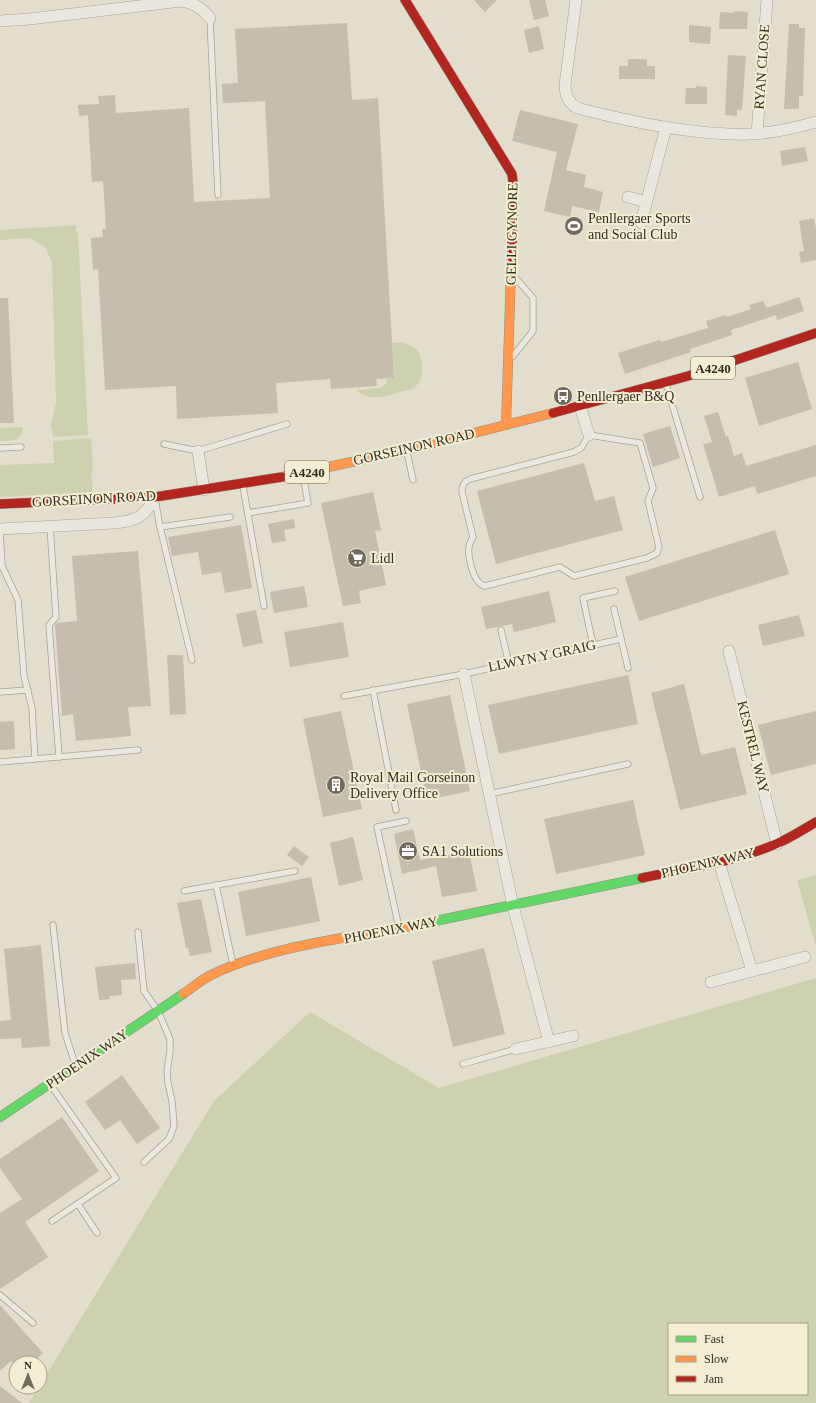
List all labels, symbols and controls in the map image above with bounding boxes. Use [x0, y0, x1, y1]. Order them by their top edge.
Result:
street label: RYAN CLOSE [752, 24, 772, 110]
street label: GELLI GYNORE [504, 183, 520, 285]
place label: Penllergaer Sports and Social Club [588, 211, 691, 242]
sports icon: Penllergaer Sports and Social Club [563, 215, 585, 237]
road number: A4240 [691, 357, 735, 379]
bus stop icon: Penllergaer B&Q [552, 385, 574, 407]
place label: Penllergaer B&Q [577, 389, 674, 404]
street label: GORSEINON ROAD [352, 426, 476, 468]
road number: A4240 [285, 461, 329, 483]
street label: GORSEINON ROAD [32, 488, 156, 510]
supermarket icon: Lidl [346, 547, 368, 569]
place label: Lidl [371, 551, 394, 566]
street label: LLWYN Y GRAIG [487, 637, 597, 675]
street label: KESTREL WAY [734, 699, 772, 795]
place label: Royal Mail Gorseinon Delivery Office [350, 770, 475, 801]
building icon: Royal Mail Gorseinon Delivery Office [325, 774, 347, 796]
office icon: SA1 Solutions [397, 840, 419, 862]
place label: SA1 Solutions [422, 844, 503, 859]
street label: PHOENIX WAY [660, 845, 756, 881]
street label: PHOENIX WAY [343, 914, 439, 946]
street label: PHOENIX WAY [43, 1026, 131, 1092]
legend [668, 1323, 808, 1395]
text: Fast [704, 1332, 725, 1346]
text: Slow [704, 1352, 729, 1366]
north arrow [8, 1355, 48, 1395]
text: N [24, 1359, 32, 1371]
text: Jam [704, 1372, 724, 1386]

